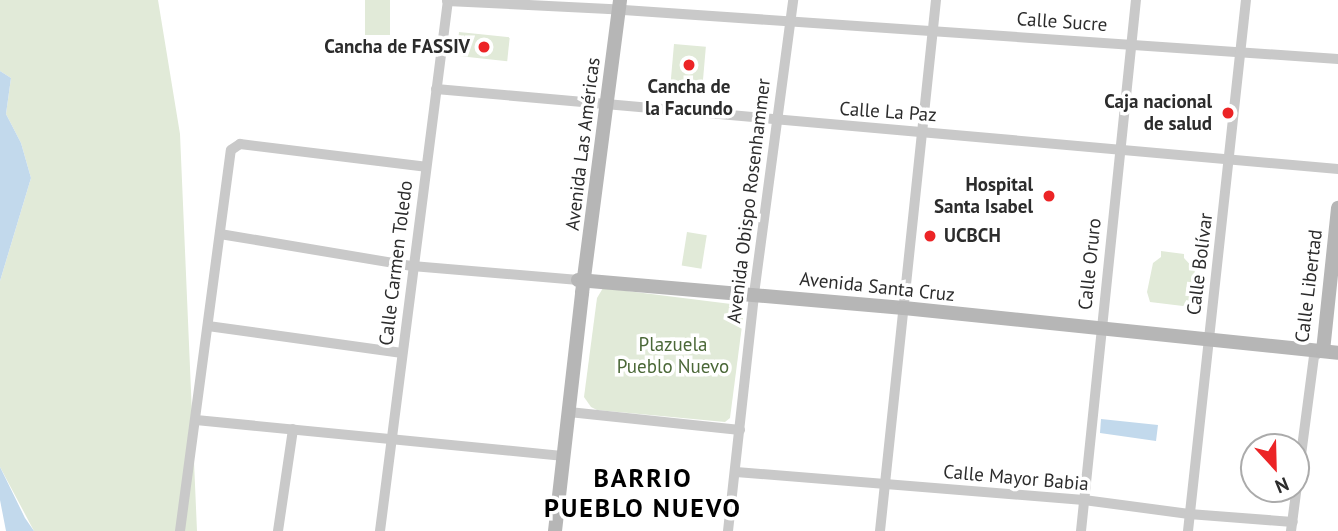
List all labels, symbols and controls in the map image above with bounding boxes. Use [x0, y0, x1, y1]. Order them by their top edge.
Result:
street label: Calle Sucre [1016, 7, 1108, 37]
place label: Cancha de FASSIV [324, 36, 470, 58]
marker: Cancha de FASSIV [476, 39, 492, 55]
street label: Avenida Las Américas [561, 56, 605, 232]
marker: Cancha de la Facundo [681, 57, 697, 73]
place label: Cancha de la Facundo [645, 76, 733, 120]
street label: Avenida Obispo Rosenhammer [723, 77, 775, 325]
place label: Caja nacional de salud [1104, 91, 1212, 135]
street label: Calle La Paz [839, 97, 937, 127]
marker: Caja nacional de salud [1218, 103, 1238, 123]
place label: Hospital Santa Isabel [934, 174, 1033, 218]
street label: Calle Carmen Toledo [375, 179, 417, 347]
marker: Hospital Santa Isabel [1039, 186, 1059, 206]
street label: Calle Bolívar [1182, 212, 1218, 316]
street label: Calle Oruro [1074, 217, 1106, 311]
place label: UCBCH [944, 225, 1001, 247]
marker: UCBCH [922, 228, 938, 244]
street label: Calle Libertad [1291, 228, 1327, 344]
street label: Avenida Santa Cruz [798, 268, 956, 306]
park label: Plazuela Pueblo Nuevo [617, 334, 729, 378]
north arrow [1240, 433, 1310, 503]
street label: Calle Mayor Babia [942, 460, 1090, 496]
district label: BARRIO PUEBLO NUEVO [545, 462, 741, 524]
text: N [1272, 472, 1292, 499]

